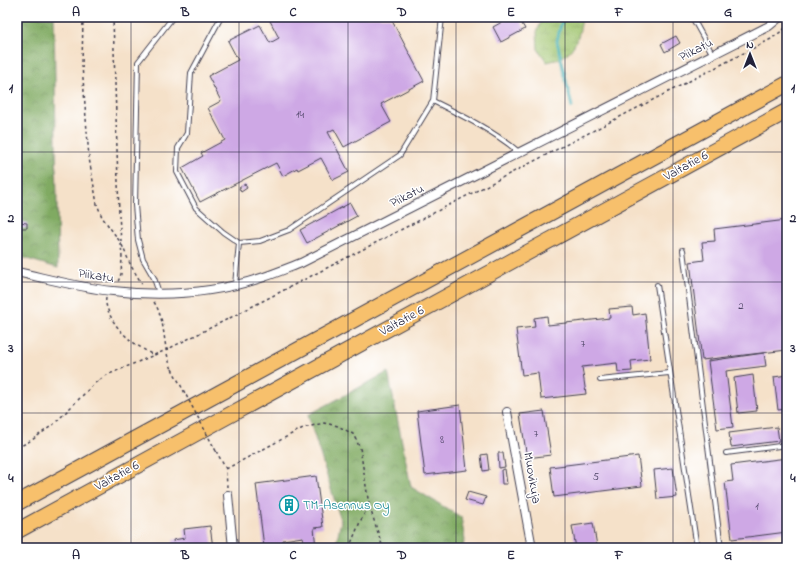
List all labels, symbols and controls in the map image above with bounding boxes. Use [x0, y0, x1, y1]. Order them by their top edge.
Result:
text: A [72, 3, 80, 22]
text: B [180, 3, 190, 22]
text: C [289, 3, 297, 22]
text: D [396, 3, 407, 22]
text: E [507, 3, 515, 22]
text: F [614, 3, 624, 22]
text: G [724, 3, 732, 22]
street label: Piikatu [676, 33, 716, 67]
north arrow [730, 34, 770, 74]
text: N [746, 37, 754, 53]
text: 1 [9, 79, 14, 98]
text: 1 [791, 79, 796, 98]
house number: 14 [296, 107, 304, 123]
street label: Valtatie 6 [659, 146, 712, 186]
street label: Piikatu [387, 179, 427, 213]
text: 2 [7, 209, 15, 228]
text: 2 [789, 209, 797, 228]
street label: Piikatu [77, 264, 115, 288]
house number: 2 [738, 298, 744, 314]
street label: Valtatie 6 [375, 301, 428, 341]
house number: 7 [581, 336, 586, 352]
text: 3 [7, 339, 14, 358]
text: 3 [789, 339, 796, 358]
house number: 7 [534, 426, 539, 442]
house number: 8 [440, 432, 444, 448]
street label: Muovikuja [518, 451, 546, 505]
street label: Valtatie 6 [90, 456, 143, 496]
text: 4 [7, 469, 14, 488]
house number: 5 [593, 469, 599, 485]
text: 4 [789, 469, 796, 488]
building icon: TM-Asennus Oy [278, 494, 300, 516]
place label: TM-Asennus Oy [303, 496, 390, 516]
house number: 1 [755, 499, 759, 515]
text: A [72, 546, 80, 565]
text: B [180, 546, 190, 565]
text: C [289, 546, 297, 565]
text: D [396, 546, 407, 565]
text: E [507, 546, 515, 565]
text: F [614, 546, 624, 565]
text: G [724, 546, 732, 565]

